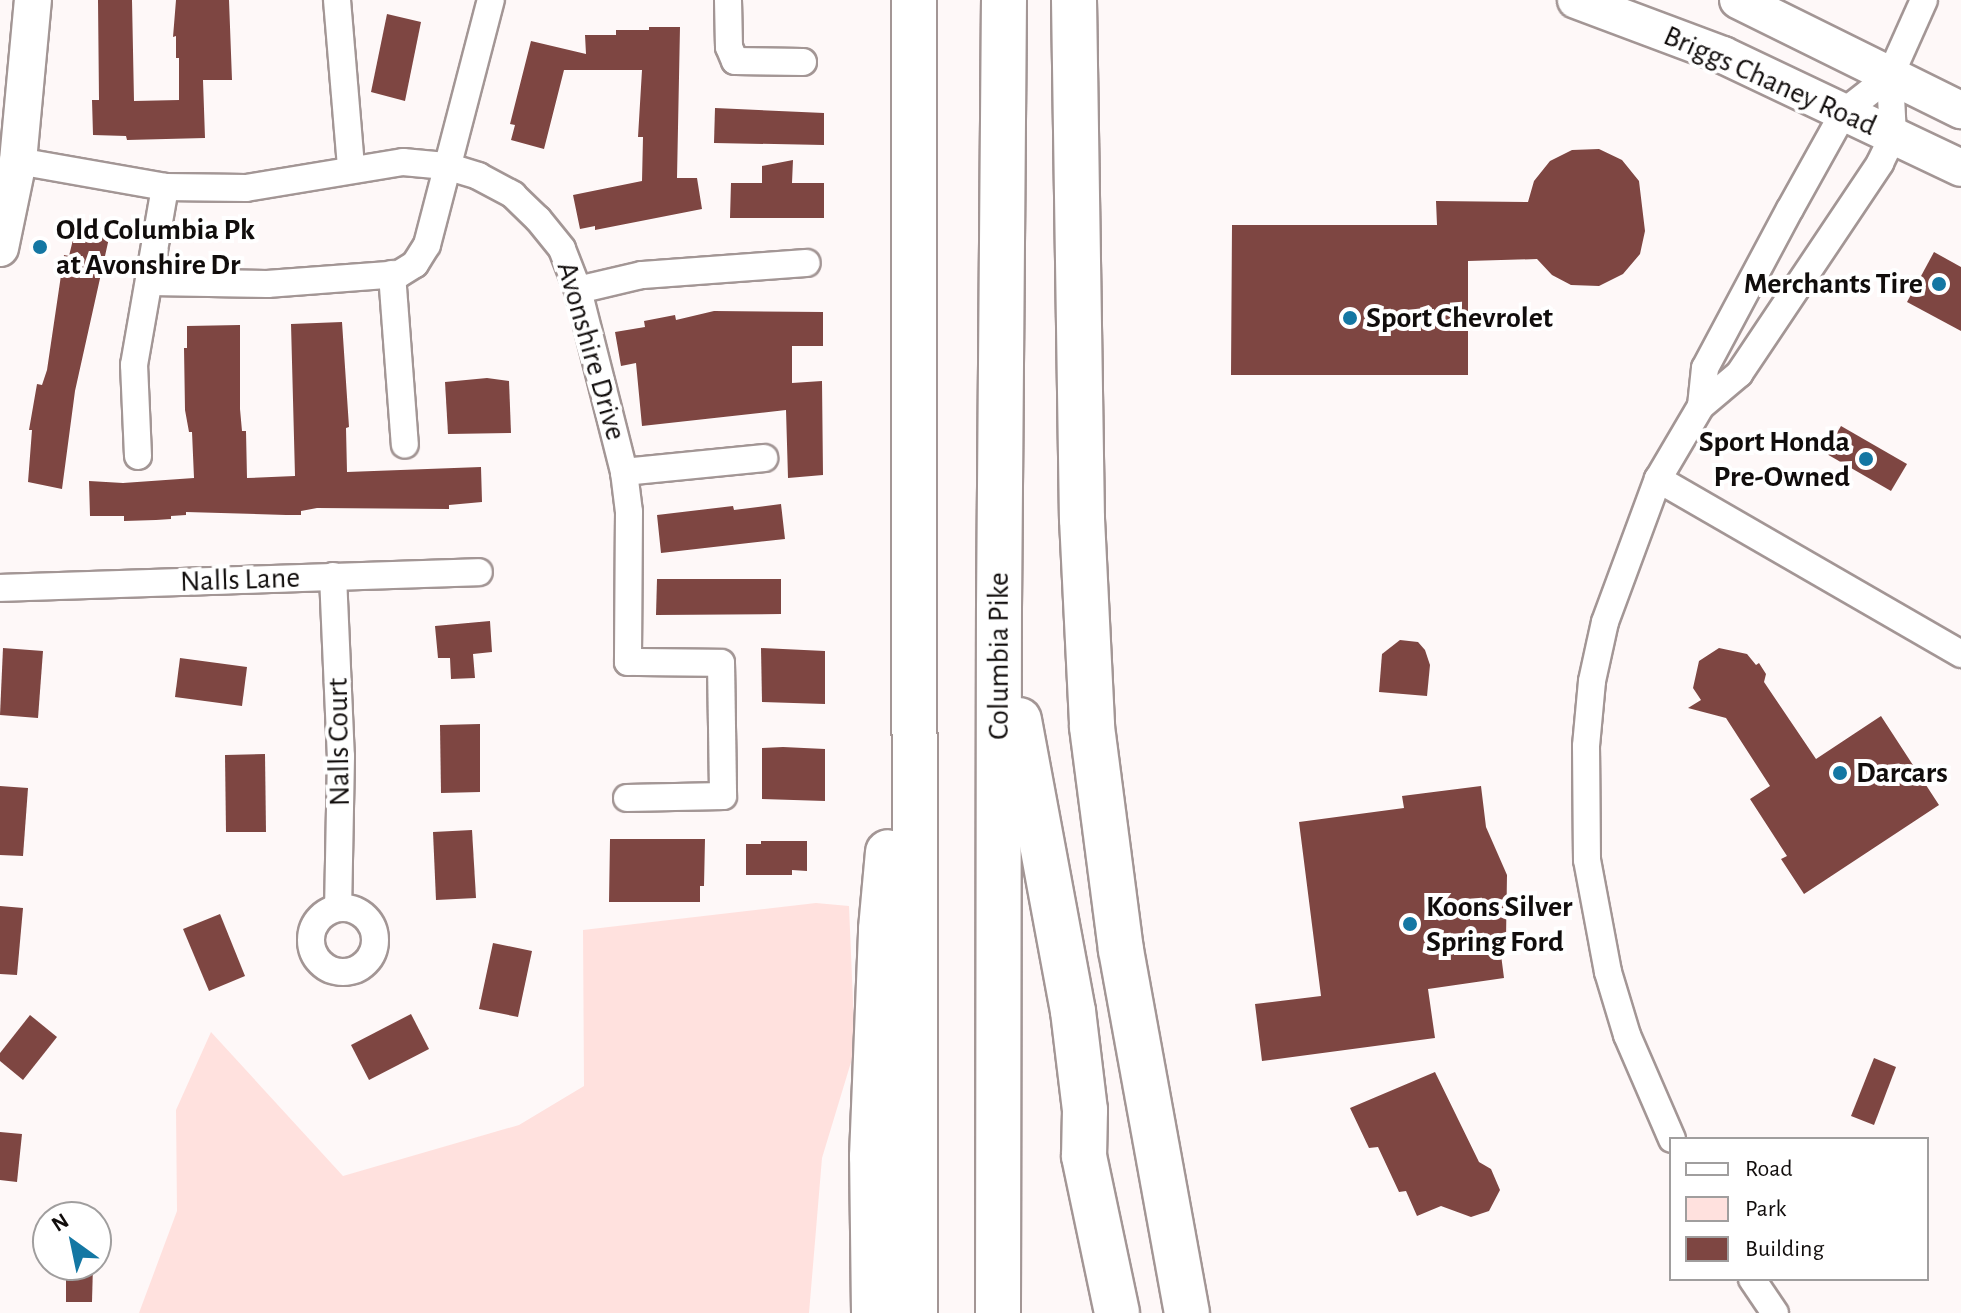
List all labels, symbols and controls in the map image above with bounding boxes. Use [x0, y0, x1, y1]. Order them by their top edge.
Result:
street label: Briggs Chaney Road [1658, 18, 1882, 144]
place label: Old Columbia Pk at Avonshire Dr [56, 212, 255, 282]
marker: Old Columbia Pk at Avonshire Dr [31, 238, 49, 256]
street label: Avonshire Drive [548, 258, 634, 444]
place label: Merchants Tire [1744, 266, 1923, 302]
marker: Merchants Tire [1930, 275, 1948, 293]
place label: Sport Chevrolet [1366, 300, 1553, 336]
marker: Sport Chevrolet [1341, 309, 1359, 327]
place label: Sport Honda Pre-Owned [1699, 424, 1850, 494]
marker: Sport Honda Pre-Owned [1857, 450, 1875, 468]
street label: Nalls Lane [179, 560, 301, 600]
street label: Columbia Pike [981, 572, 1017, 740]
street label: Nalls Court [320, 677, 358, 807]
place label: Darcars [1856, 755, 1948, 791]
marker: Darcars [1831, 764, 1849, 782]
place label: Koons Silver Spring Ford [1426, 889, 1572, 960]
marker: Koons Silver Spring Ford [1401, 915, 1419, 933]
legend [1669, 1137, 1929, 1281]
text: Road [1745, 1157, 1793, 1181]
text: Park [1745, 1197, 1786, 1221]
north arrow [32, 1201, 112, 1281]
text: N [48, 1209, 72, 1236]
text: Building [1745, 1237, 1824, 1261]

